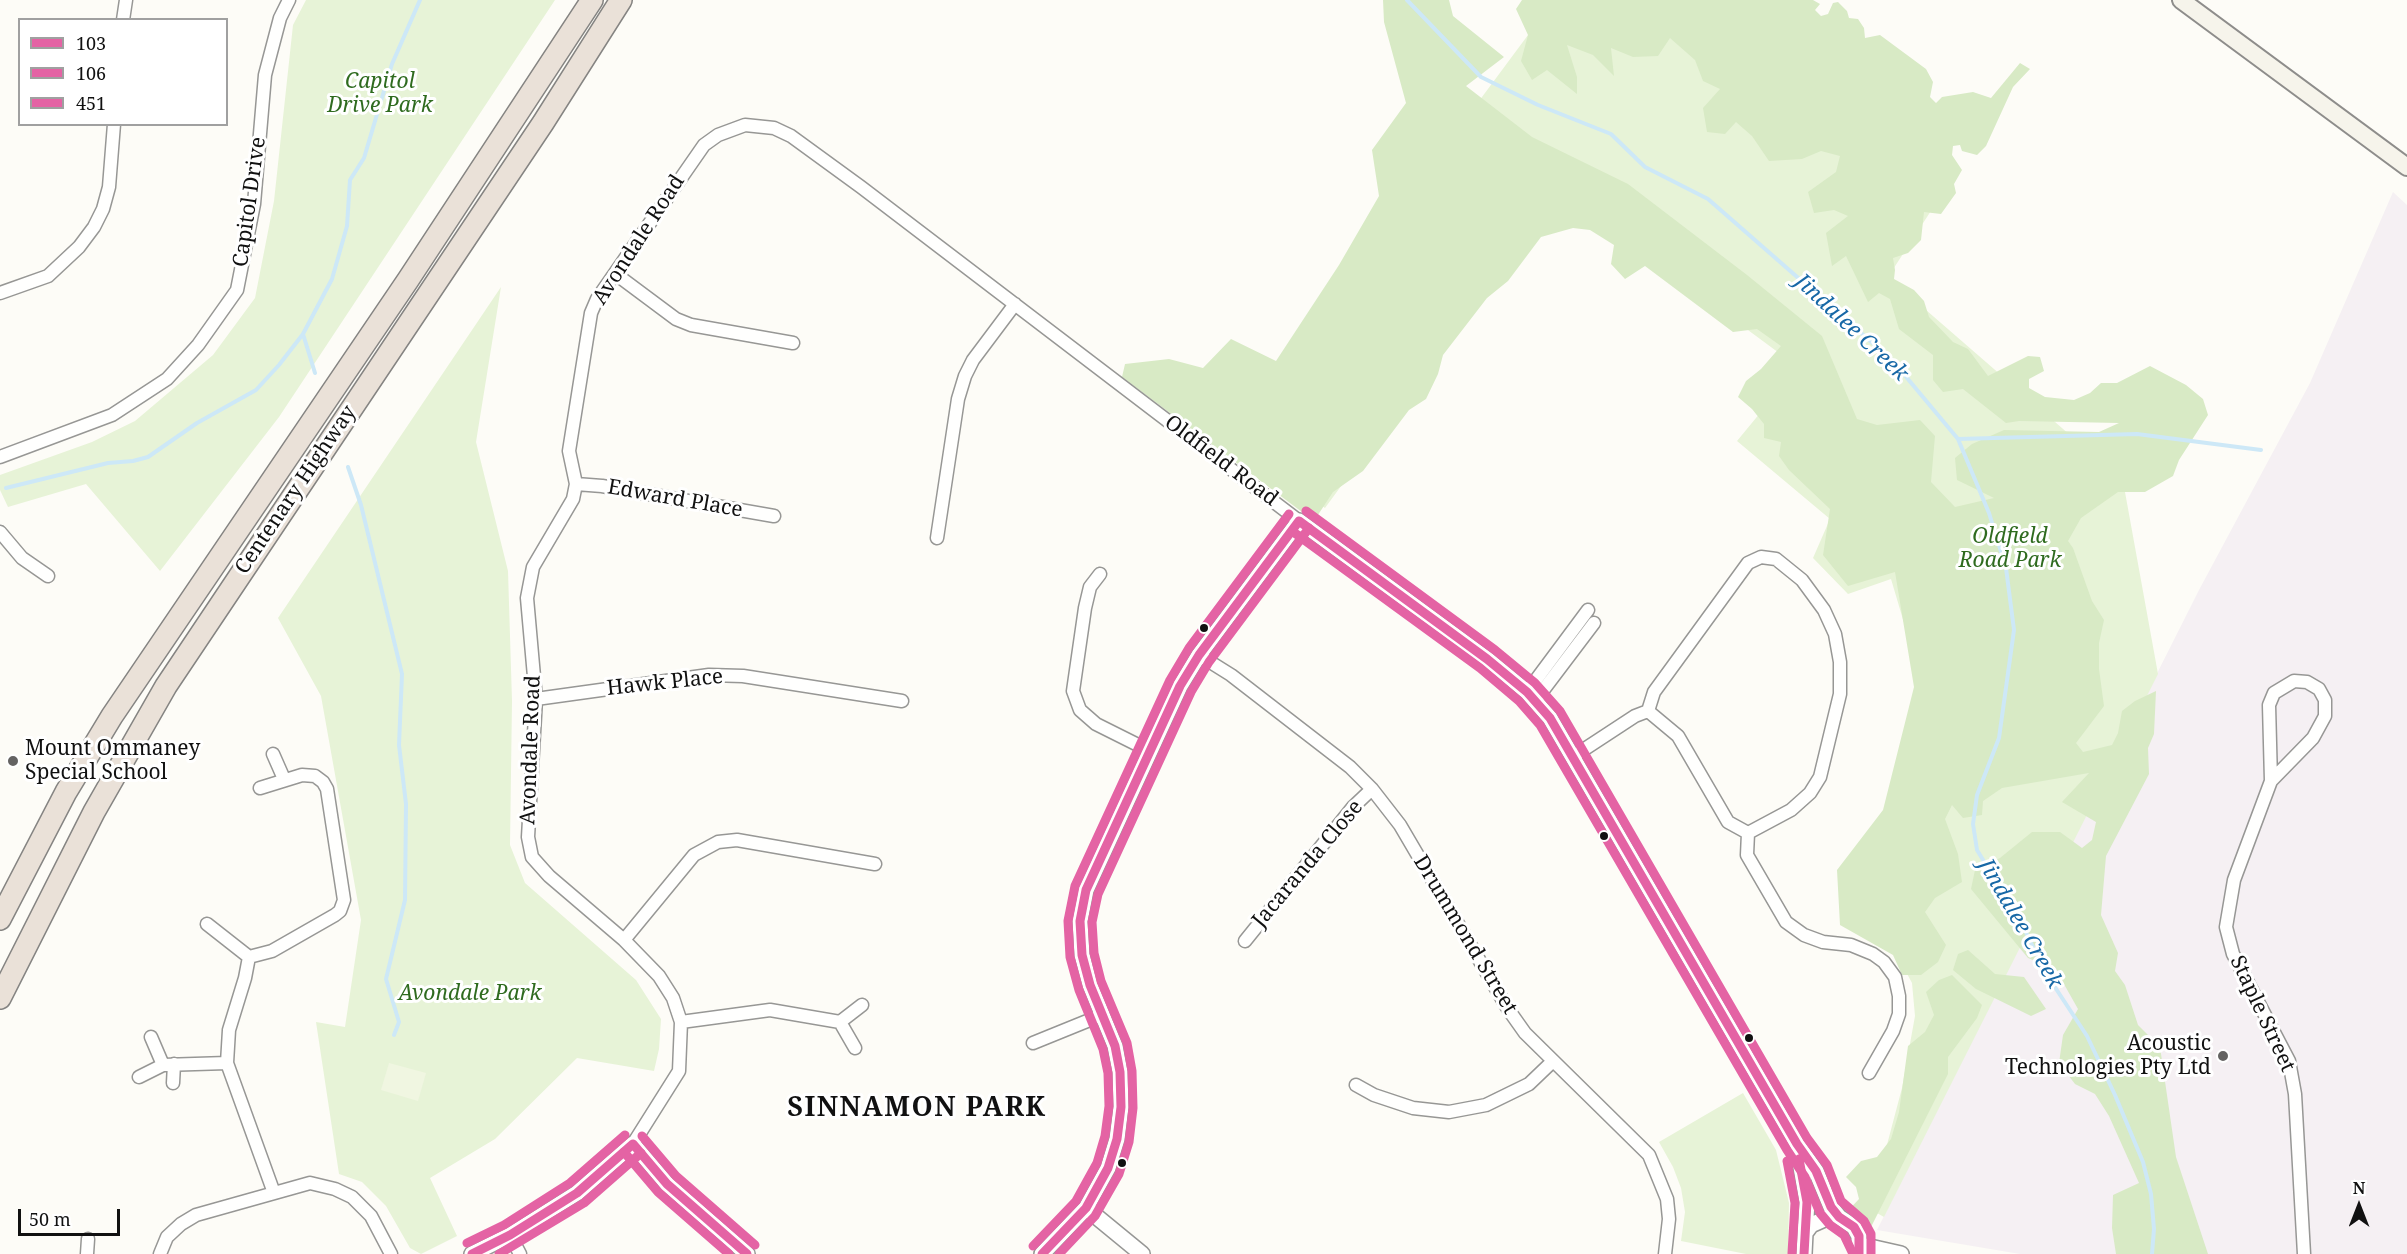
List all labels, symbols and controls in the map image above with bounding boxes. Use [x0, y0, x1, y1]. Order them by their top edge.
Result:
legend [18, 18, 228, 126]
text: 103 [76, 31, 106, 55]
text: 106 [76, 61, 106, 85]
park label: Capitol Drive Park [327, 69, 433, 119]
text: 451 [76, 91, 106, 115]
street label: Capitol Drive [228, 135, 272, 269]
street label: Avondale Road [588, 170, 690, 310]
water label: Jindalee Creek [1789, 269, 1913, 387]
street label: Centenary Highway [230, 401, 362, 579]
street label: Oldfield Road [1159, 410, 1283, 512]
street label: Edward Place [605, 475, 745, 523]
park label: Oldfield Road Park [1959, 524, 2061, 574]
unlabelled marker [1198, 622, 1210, 634]
street label: Hawk Place [606, 664, 724, 702]
street label: Avondale Road [516, 675, 546, 825]
place label: Mount Ommaney Special School [25, 736, 200, 786]
marker: Mount Ommaney Special School [6, 754, 20, 768]
street label: Jacaranda Close [1247, 795, 1369, 933]
unlabelled marker [1598, 830, 1610, 842]
street label: Drummond Street [1408, 851, 1522, 1019]
water label: Jindalee Creek [1972, 855, 2068, 993]
street label: Staple Street [2224, 952, 2300, 1076]
park label: Avondale Park [399, 981, 541, 1007]
place label: Acoustic Technologies Pty Ltd [2005, 1031, 2211, 1081]
unlabelled marker [1743, 1032, 1755, 1044]
marker: Acoustic Technologies Pty Ltd [2216, 1049, 2230, 1063]
district label: SINNAMON PARK [787, 1092, 1047, 1124]
unlabelled marker [1116, 1157, 1128, 1169]
north arrow [2329, 1176, 2389, 1236]
text: N [2353, 1177, 2365, 1199]
scale bar [21, 1197, 123, 1235]
text: 50 m [29, 1207, 71, 1231]

